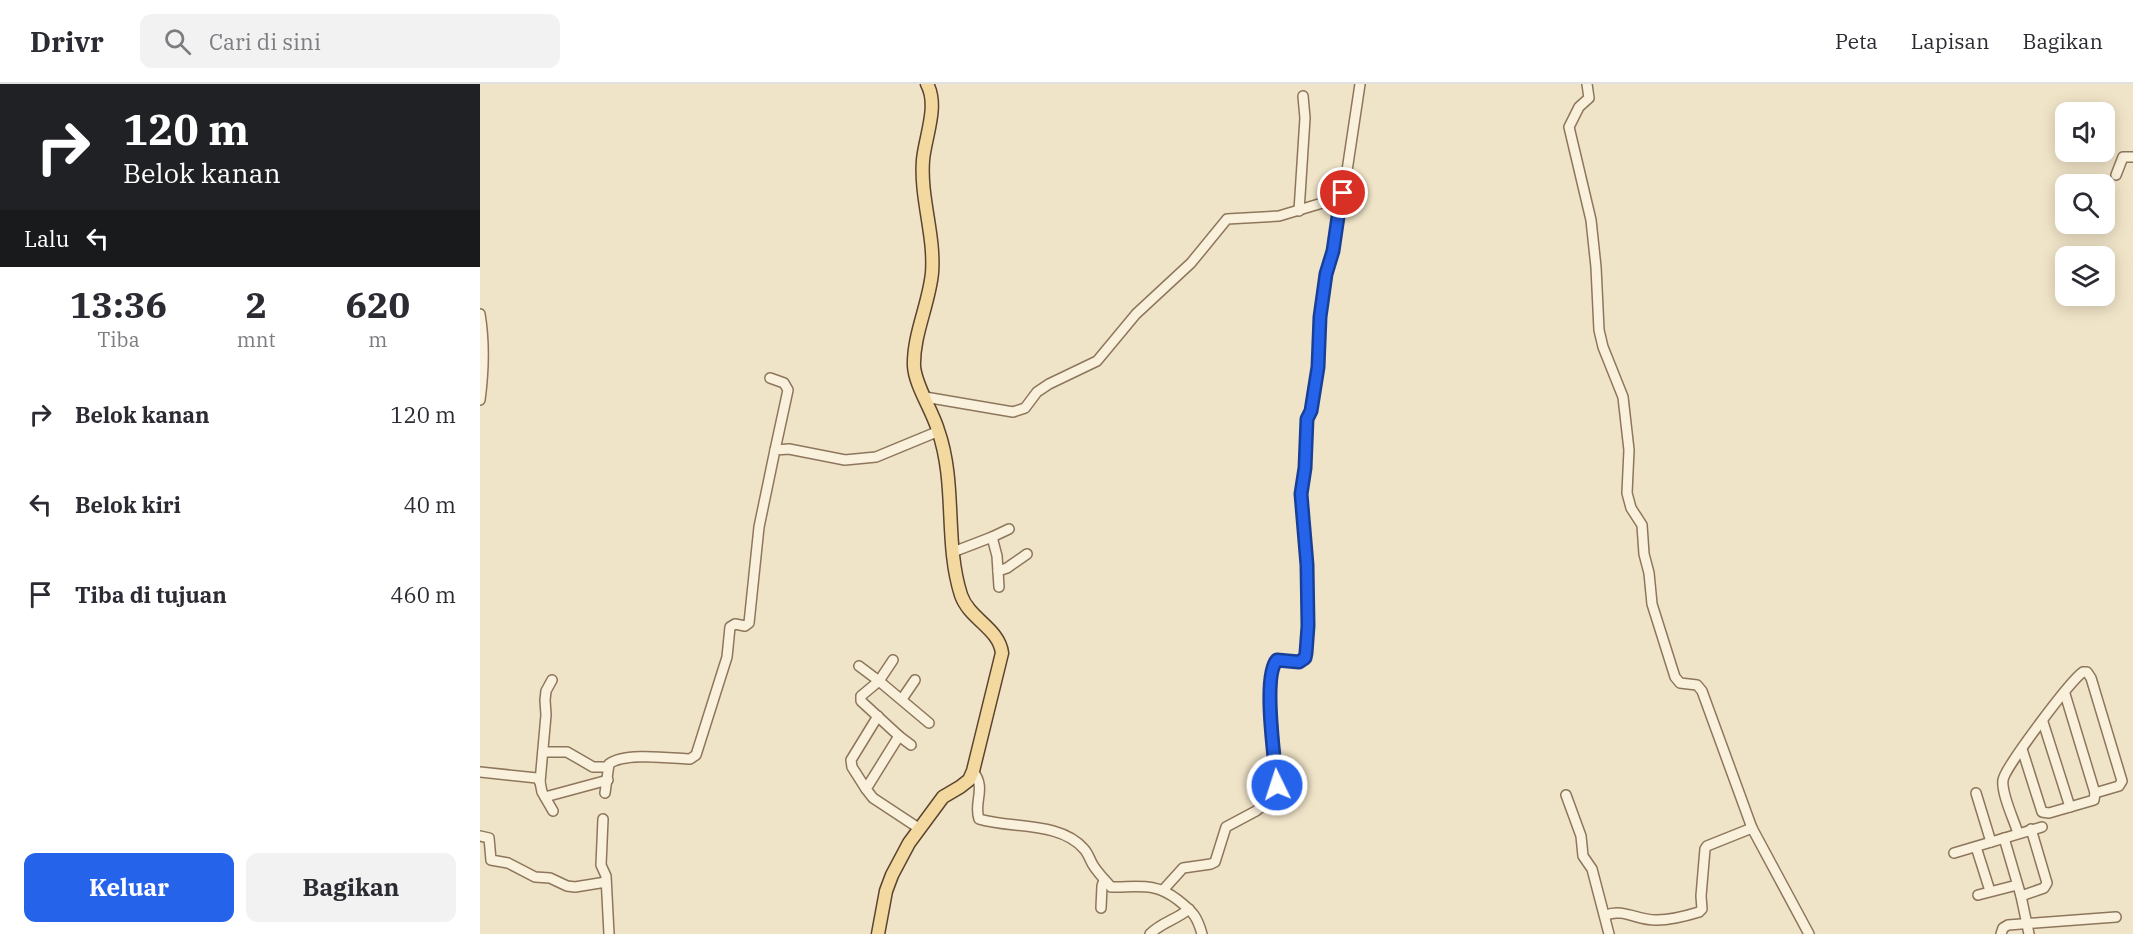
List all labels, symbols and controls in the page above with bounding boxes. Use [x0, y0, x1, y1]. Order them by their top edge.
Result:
search box [140, 14, 560, 68]
text: Drivr [30, 23, 104, 60]
icon: search [161, 25, 194, 58]
text: Cari di sini [209, 27, 321, 56]
text: Peta [1835, 27, 1878, 55]
text: Lapisan [1911, 27, 1989, 55]
text: Bagikan [2022, 27, 2103, 55]
text: 120 m [123, 102, 249, 157]
map controls [2055, 102, 2115, 306]
button: sound [2055, 102, 2115, 162]
icon: right [24, 108, 102, 186]
text: Belok kanan [123, 155, 281, 190]
pin [1317, 167, 1368, 218]
button: search [2055, 174, 2115, 234]
icon: arrive [1326, 176, 1359, 209]
icon: left [81, 222, 114, 255]
text: Lalu [24, 224, 69, 253]
button: layers [2055, 246, 2115, 306]
text: 13:36 [70, 281, 167, 328]
text: 2 [245, 281, 267, 328]
text: 620 [345, 281, 410, 328]
text: Tiba [97, 326, 140, 353]
text: mnt [237, 326, 276, 353]
text: m [368, 326, 387, 353]
icon: right [24, 398, 57, 431]
text: Belok kanan [75, 400, 210, 429]
text: 120 m [390, 400, 456, 429]
icon: left [24, 488, 57, 521]
text: Belok kiri [75, 490, 181, 519]
text: 40 m [404, 490, 456, 519]
icon: arrive [24, 578, 57, 611]
text: Tiba di tujuan [75, 580, 227, 609]
text: 460 m [390, 580, 456, 609]
position arrow [1245, 753, 1309, 817]
button: Keluar [24, 853, 234, 922]
button: Bagikan [246, 853, 456, 922]

